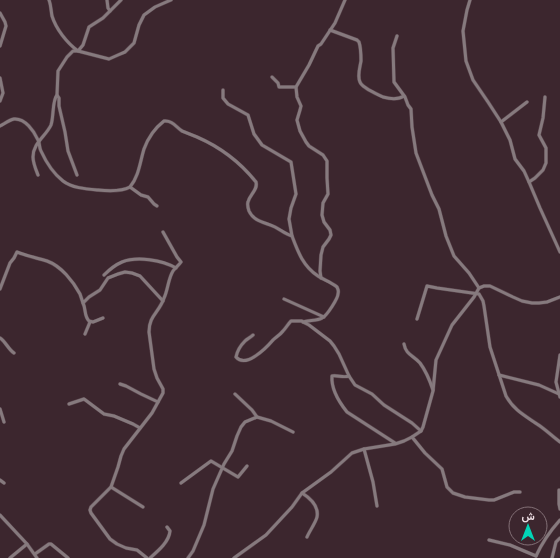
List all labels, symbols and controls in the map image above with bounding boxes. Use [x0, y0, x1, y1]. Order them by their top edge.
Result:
north arrow [508, 506, 548, 546]
text: ش [521, 508, 535, 524]

